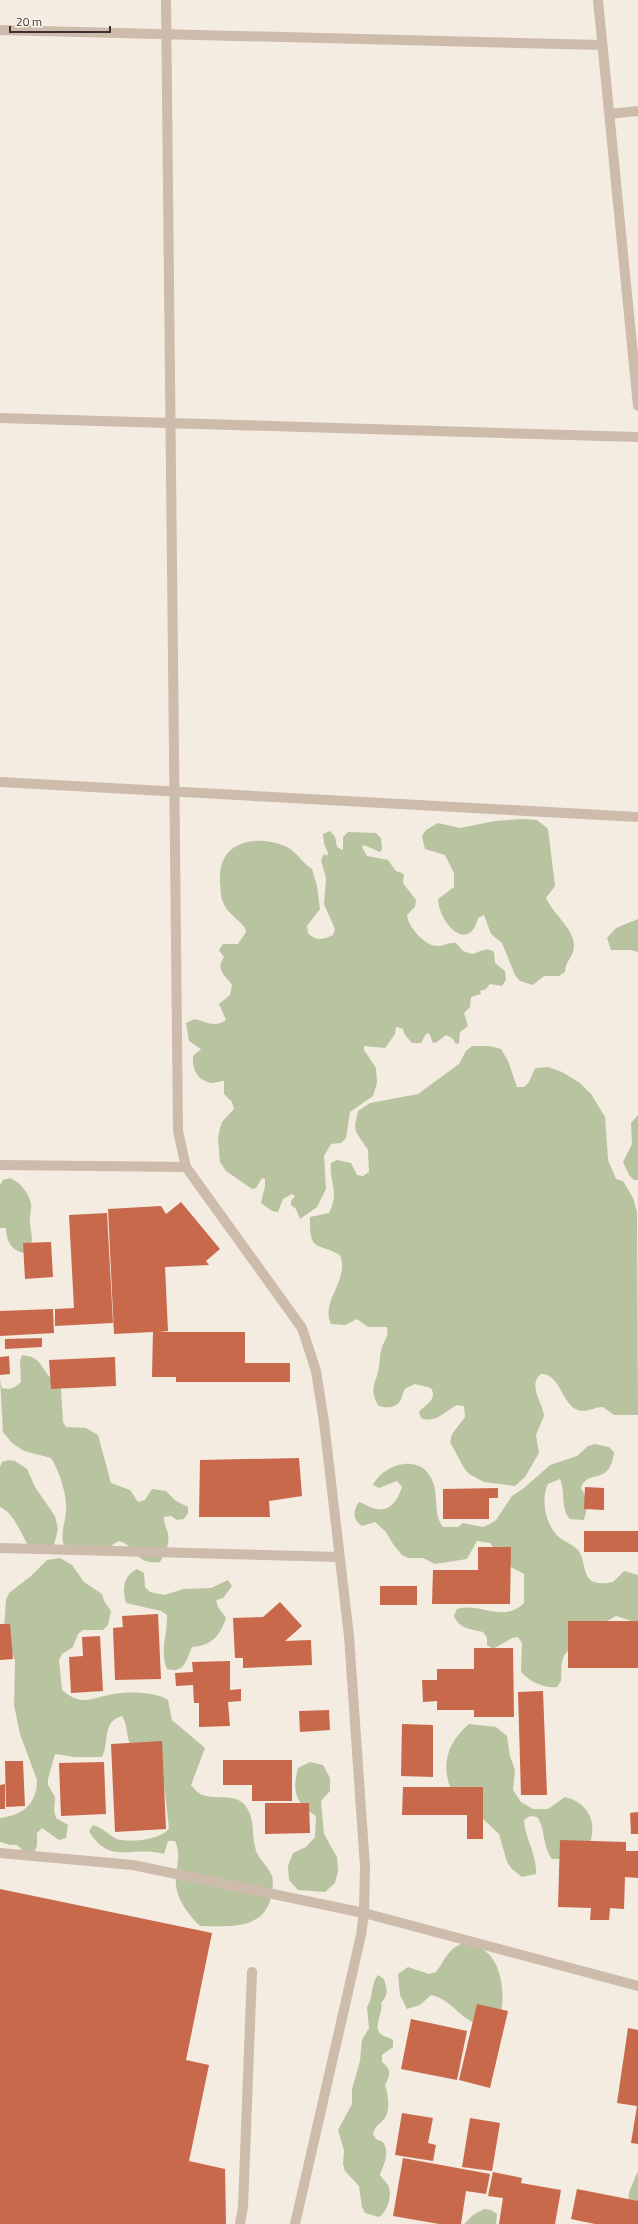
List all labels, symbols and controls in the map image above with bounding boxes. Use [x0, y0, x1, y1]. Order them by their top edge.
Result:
scale bar [10, 8, 110, 34]
text: 20 m [16, 12, 42, 31]

